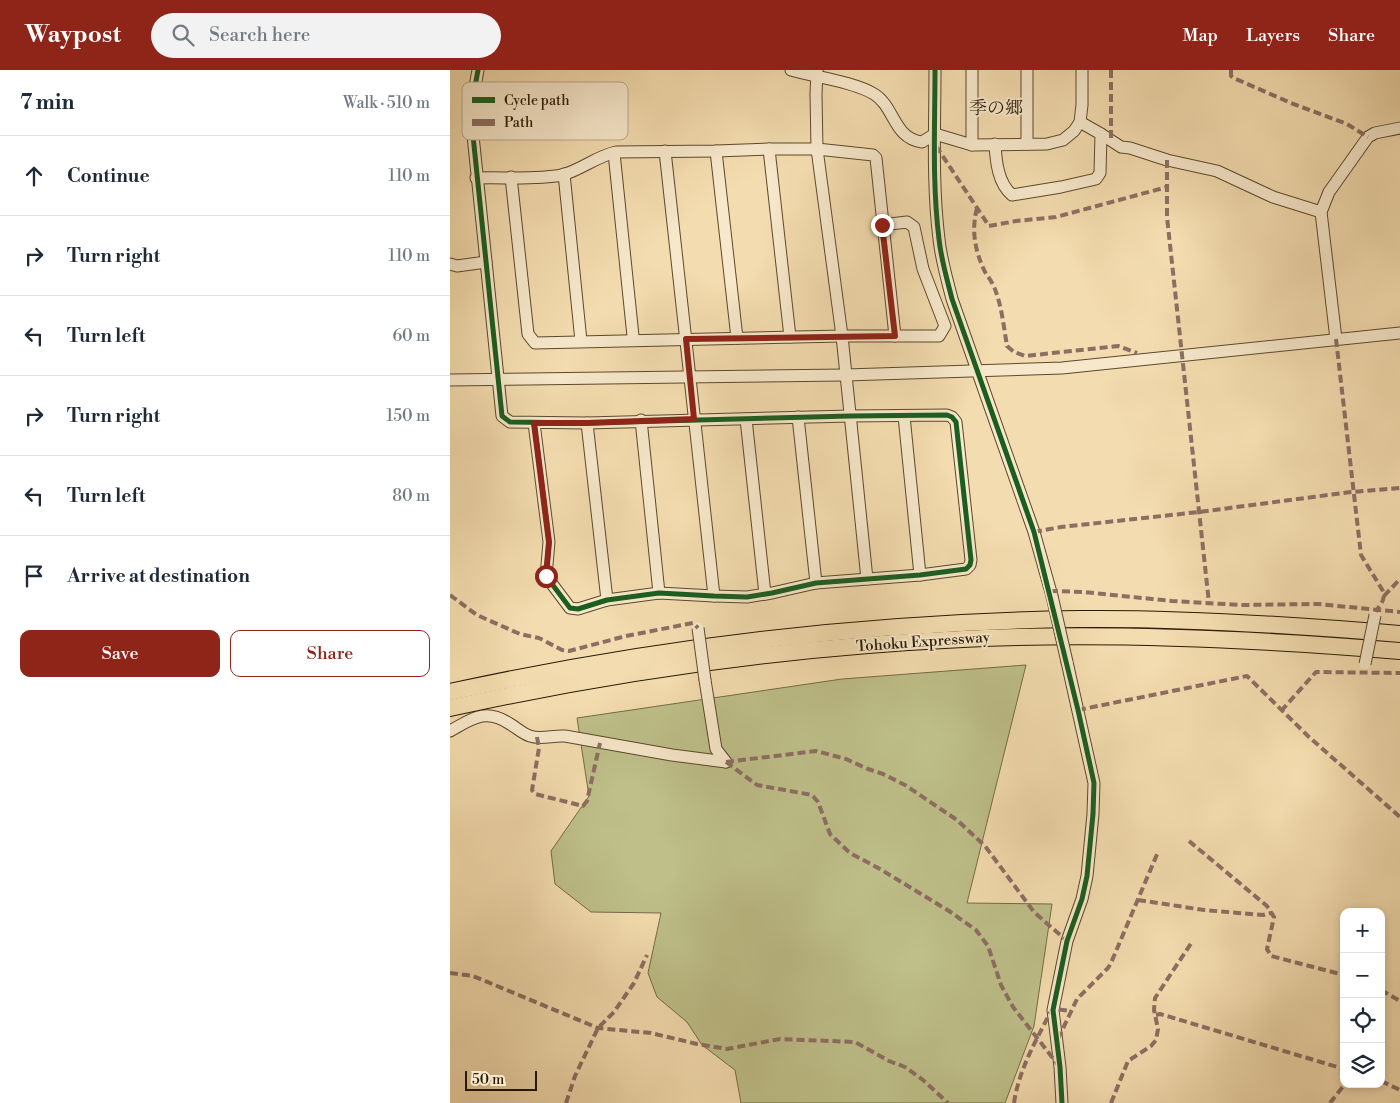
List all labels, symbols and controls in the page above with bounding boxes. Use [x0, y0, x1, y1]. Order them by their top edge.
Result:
search box [151, 13, 501, 58]
text: Waypost [25, 20, 121, 50]
icon: search [169, 21, 197, 49]
text: Search here [209, 23, 310, 47]
text: Map [1183, 24, 1218, 47]
text: Layers [1246, 24, 1300, 47]
text: Share [1328, 24, 1375, 47]
legend [462, 82, 628, 140]
text: 7 min [20, 90, 74, 116]
text: Cycle path [504, 92, 570, 110]
text: Walk · 510 m [343, 93, 430, 113]
district label: 季の郷 [969, 97, 1023, 120]
text: Path [504, 114, 534, 132]
icon: ahead [20, 162, 48, 190]
text: Continue [67, 164, 150, 188]
text: 110 m [388, 166, 430, 186]
route end [871, 214, 894, 237]
icon: right [20, 242, 48, 270]
text: Turn right [67, 244, 160, 268]
text: 110 m [388, 246, 430, 266]
icon: left [20, 322, 48, 350]
text: Turn left [67, 324, 146, 348]
text: 60 m [392, 326, 430, 346]
icon: right [20, 402, 48, 430]
text: Turn right [67, 404, 160, 428]
text: 150 m [386, 406, 430, 426]
icon: left [20, 482, 48, 510]
text: Turn left [67, 484, 146, 508]
text: 80 m [392, 486, 430, 506]
icon: arrive [20, 562, 48, 590]
text: Arrive at destination [67, 564, 250, 588]
route start [535, 565, 558, 588]
street label: Tohoku Expressway [855, 628, 991, 656]
button: Save [20, 630, 220, 677]
button: Share [230, 630, 430, 677]
map controls [1340, 908, 1385, 1088]
button: + [1340, 908, 1385, 953]
button: − [1340, 953, 1385, 998]
button: locate [1340, 998, 1385, 1043]
button: layers [1340, 1043, 1385, 1088]
scale bar [465, 1068, 538, 1091]
text: 50 m [472, 1071, 504, 1089]

